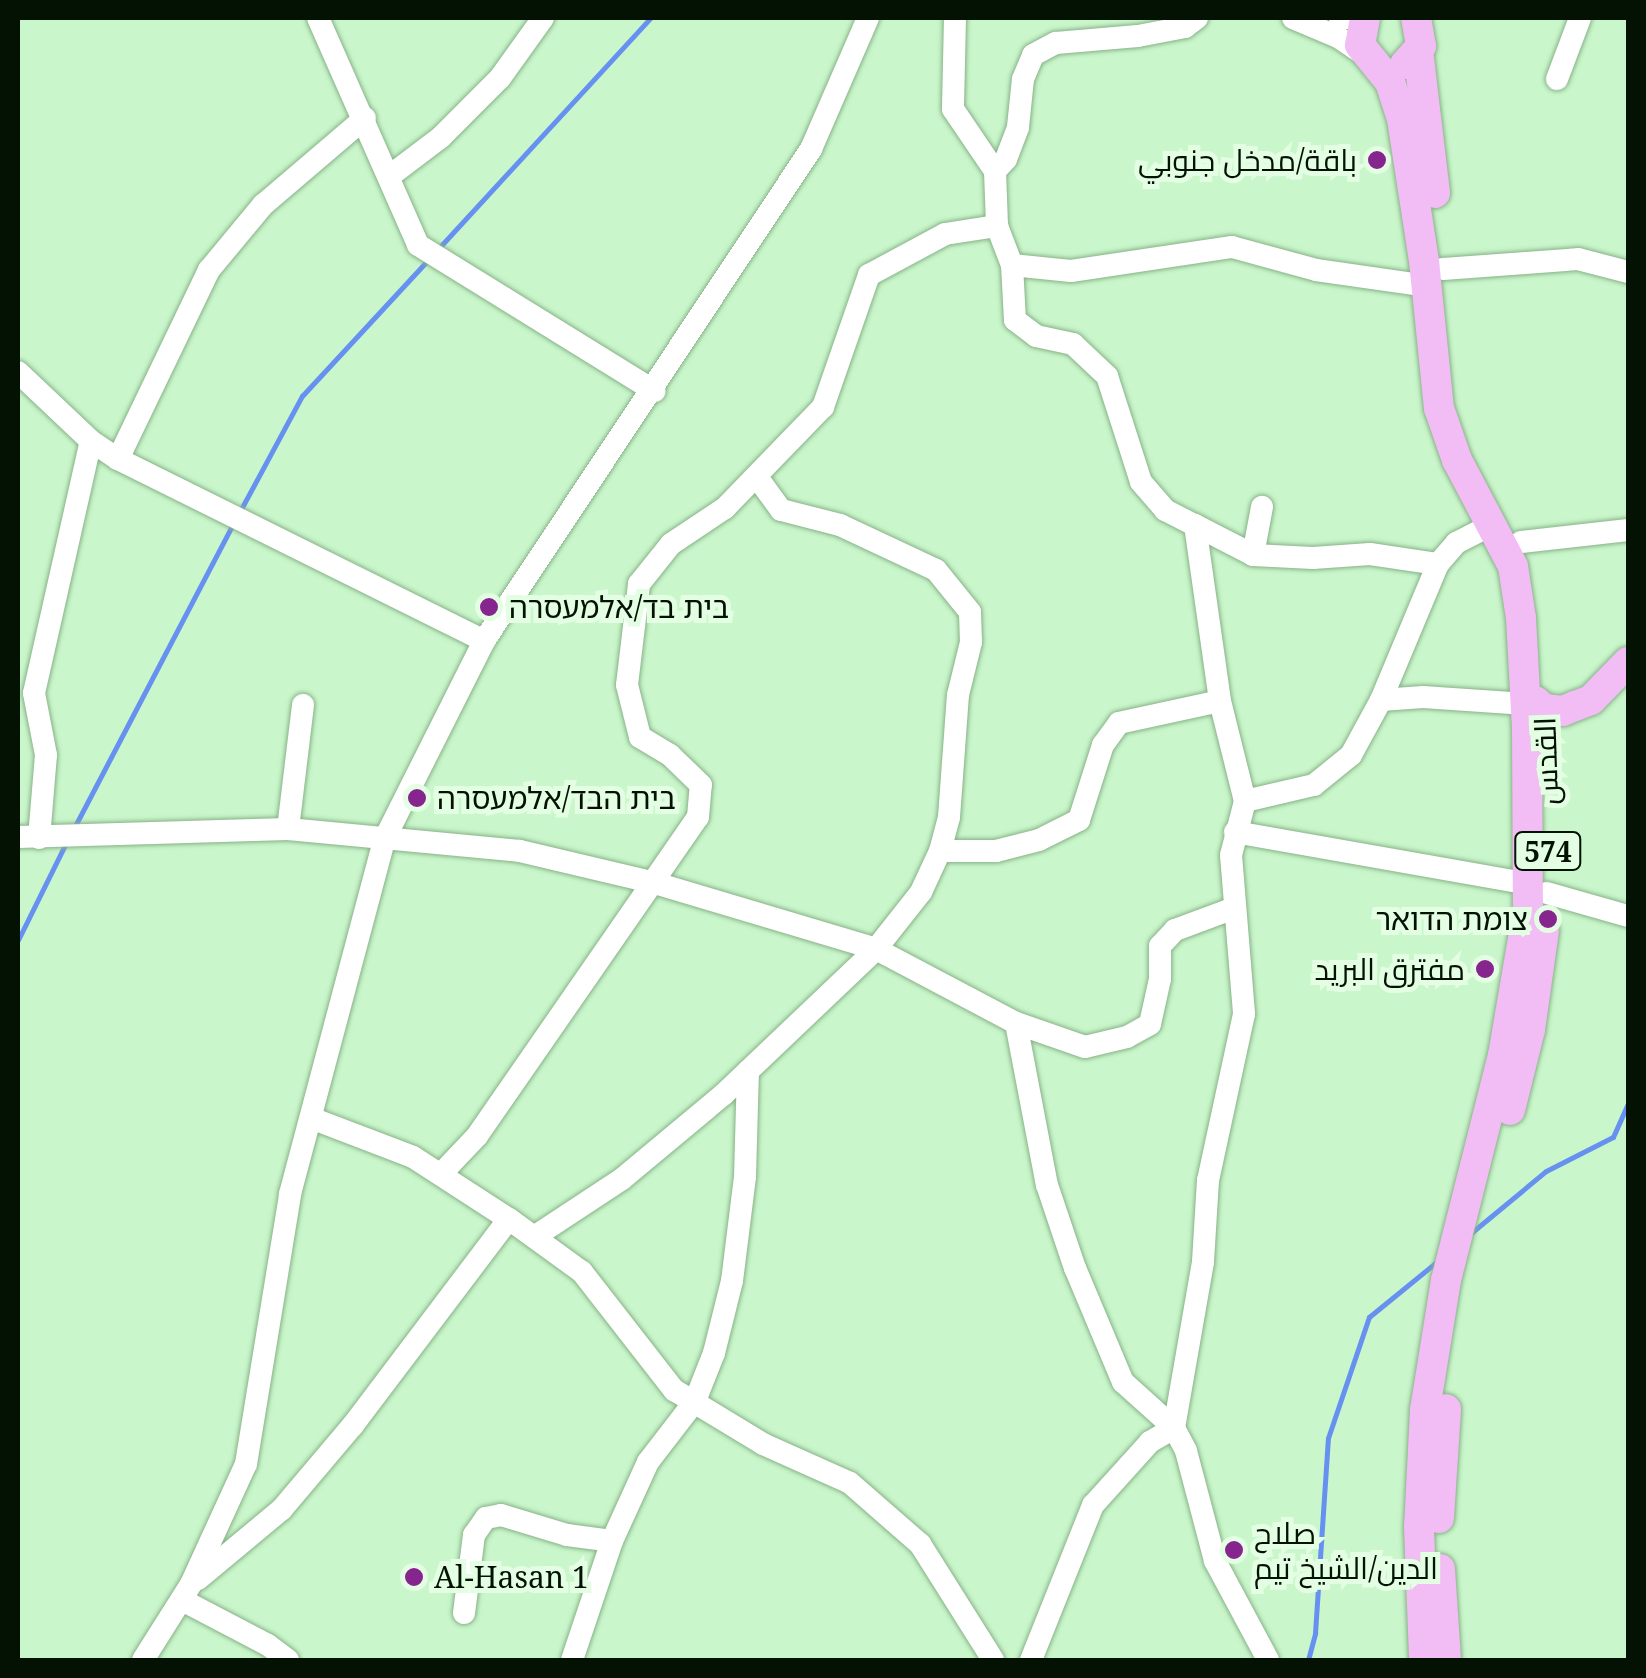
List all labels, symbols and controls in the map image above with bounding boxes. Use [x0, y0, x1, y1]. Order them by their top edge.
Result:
place label: باقة/مدخل جنوبي [1138, 142, 1357, 178]
marker: باقة/مدخل جنوبي [1366, 149, 1388, 171]
place label: בית בד/אלמעסרה [509, 589, 729, 625]
marker: בית בד/אלמעסרה [478, 596, 500, 618]
street label: القدس [1526, 716, 1566, 806]
place label: בית הבד/אלמעסרה [437, 780, 676, 816]
marker: בית הבד/אלמעסרה [406, 787, 428, 809]
road number: 574 [1513, 828, 1583, 874]
place label: צומת הדואר [1375, 901, 1528, 937]
marker: צומת הדואר [1537, 908, 1559, 930]
place label: مفترق البريد [1314, 951, 1465, 987]
marker: مفترق البريد [1474, 958, 1496, 980]
place label: صلاح الدين/الشيخ تيم [1254, 1515, 1438, 1586]
marker: صلاح الدين/الشيخ تيم [1223, 1539, 1245, 1561]
place label: Al-Hasan 1 [434, 1559, 589, 1595]
marker: Al-Hasan 1 [403, 1566, 425, 1588]

